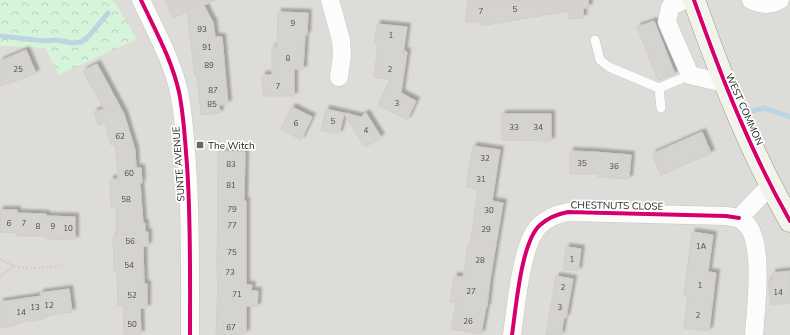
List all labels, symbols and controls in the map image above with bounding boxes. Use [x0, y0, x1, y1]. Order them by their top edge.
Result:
house number: 5 [513, 4, 518, 15]
house number: 7 [479, 6, 484, 17]
house number: 9 [291, 18, 296, 29]
house number: 93 [197, 24, 207, 35]
house number: 1 [389, 30, 394, 41]
house number: 91 [202, 42, 212, 53]
house number: 8 [286, 53, 291, 64]
house number: 89 [204, 60, 214, 71]
house number: 25 [13, 64, 23, 75]
house number: 2 [388, 64, 393, 75]
street label: WEST COMMON [722, 71, 766, 148]
house number: 7 [276, 81, 281, 92]
house number: 87 [208, 85, 218, 96]
house number: 3 [395, 98, 400, 109]
house number: 85 [207, 99, 217, 110]
house number: 5 [331, 116, 336, 127]
house number: 6 [294, 118, 299, 129]
house number: 33 [509, 122, 519, 133]
house number: 34 [533, 122, 543, 133]
house number: 4 [364, 125, 369, 136]
street label: SUNTE AVENUE [169, 126, 189, 202]
house number: 62 [115, 131, 125, 142]
place label: The Witch [208, 139, 255, 153]
marker: The Witch [195, 140, 205, 150]
house number: 32 [480, 153, 490, 164]
house number: 35 [577, 158, 587, 169]
house number: 83 [226, 159, 236, 170]
house number: 36 [609, 161, 619, 172]
house number: 60 [124, 168, 134, 179]
house number: 31 [476, 174, 486, 185]
house number: 81 [226, 180, 236, 191]
house number: 58 [121, 194, 131, 205]
street label: CHESTNUTS CLOSE [571, 198, 664, 214]
house number: 79 [227, 204, 237, 215]
house number: 30 [484, 205, 494, 216]
house number: 6 [7, 218, 12, 229]
house number: 7 [22, 218, 27, 229]
house number: 77 [227, 220, 237, 231]
house number: 8 [36, 221, 41, 232]
house number: 9 [51, 221, 56, 232]
house number: 10 [63, 223, 73, 234]
house number: 29 [481, 224, 491, 235]
house number: 56 [125, 236, 135, 247]
house number: 1A [696, 241, 706, 252]
house number: 75 [227, 247, 237, 258]
house number: 1 [570, 254, 575, 265]
house number: 28 [475, 255, 485, 266]
house number: 54 [124, 260, 134, 271]
house number: 73 [225, 267, 235, 278]
house number: 1 [698, 280, 703, 291]
house number: 2 [561, 282, 566, 293]
house number: 27 [466, 286, 476, 297]
house number: 14 [773, 287, 783, 298]
house number: 71 [232, 289, 242, 300]
house number: 52 [127, 290, 137, 301]
house number: 12 [44, 300, 54, 311]
house number: 13 [30, 302, 40, 313]
house number: 3 [558, 302, 563, 313]
house number: 14 [16, 307, 26, 318]
house number: 2 [696, 310, 701, 321]
house number: 26 [463, 316, 473, 327]
house number: 50 [127, 319, 137, 330]
house number: 67 [226, 322, 236, 333]

